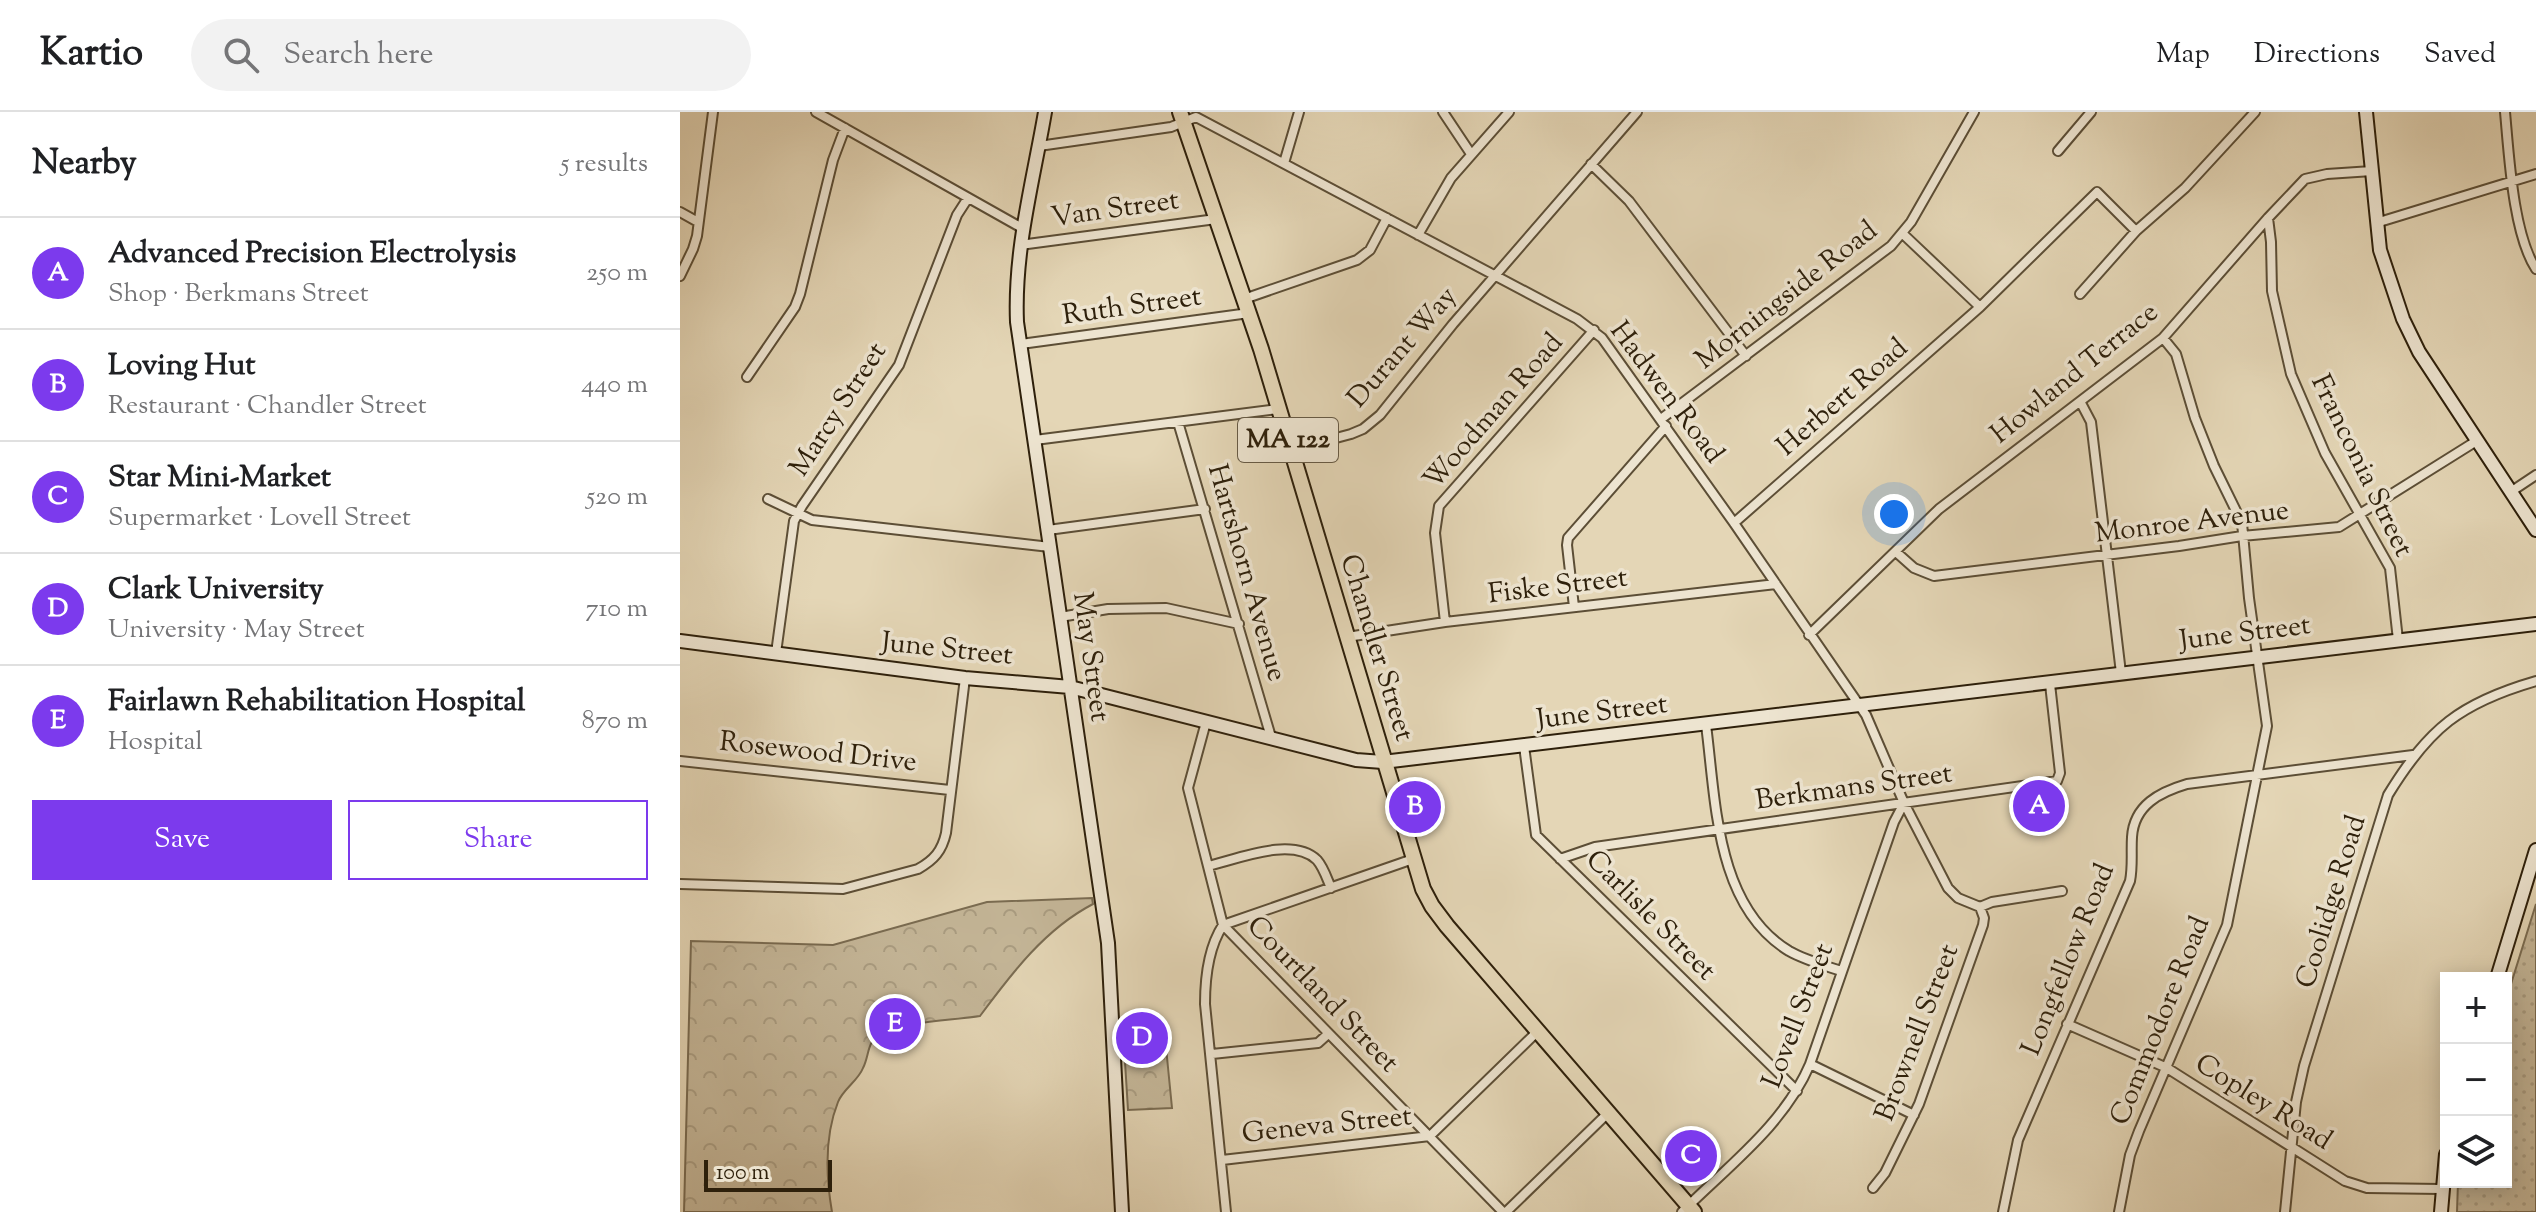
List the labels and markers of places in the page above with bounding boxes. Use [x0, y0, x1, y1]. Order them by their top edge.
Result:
pin: A [2013, 776, 2065, 836]
pin: B [1389, 777, 1441, 837]
pin: E [869, 994, 921, 1054]
pin: D [1116, 1008, 1168, 1068]
pin: C [1665, 1126, 1717, 1186]

